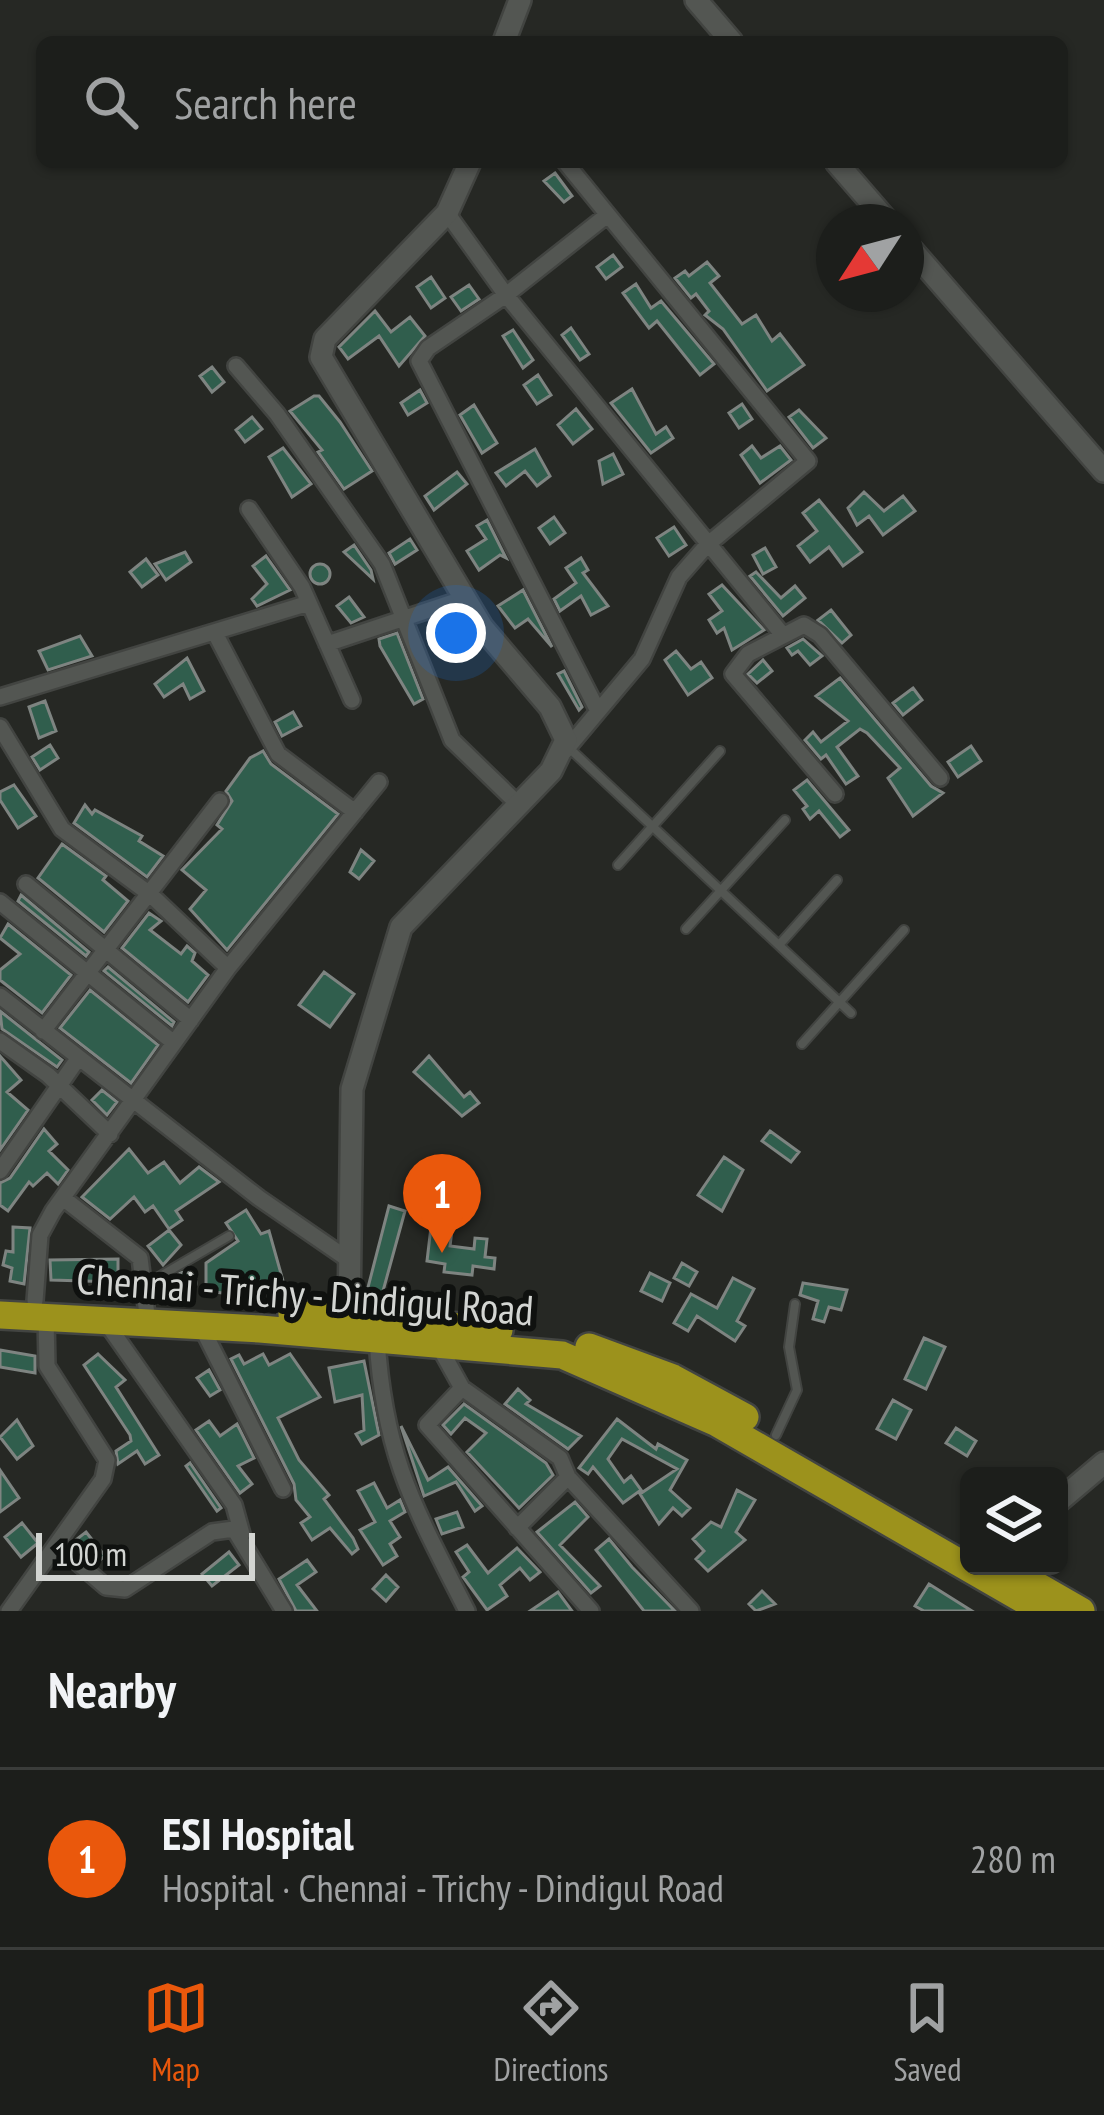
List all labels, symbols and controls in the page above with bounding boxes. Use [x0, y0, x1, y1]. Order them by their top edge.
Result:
search box [36, 36, 1068, 168]
icon: search [78, 69, 144, 135]
text: Search here [174, 73, 357, 131]
north arrow [816, 204, 924, 312]
your location [426, 603, 486, 663]
pin: 1 [403, 1154, 481, 1253]
street label: Chennai - Trichy - Dindigul Road [75, 1251, 535, 1337]
map controls [960, 1467, 1068, 1575]
button: layers [960, 1467, 1068, 1575]
scale bar [36, 1527, 255, 1580]
text: 100 m [54, 1532, 127, 1575]
text: Nearby [48, 1656, 176, 1722]
text: ESI Hospital [162, 1804, 354, 1862]
text: 1 [78, 1833, 96, 1884]
text: 280 m [970, 1833, 1056, 1884]
text: Hospital · Chennai - Trichy - Dindigul Road [162, 1862, 724, 1913]
tab: Map [143, 1975, 209, 2090]
tab: Directions [494, 1975, 608, 2090]
tab: Saved [893, 1975, 961, 2090]

